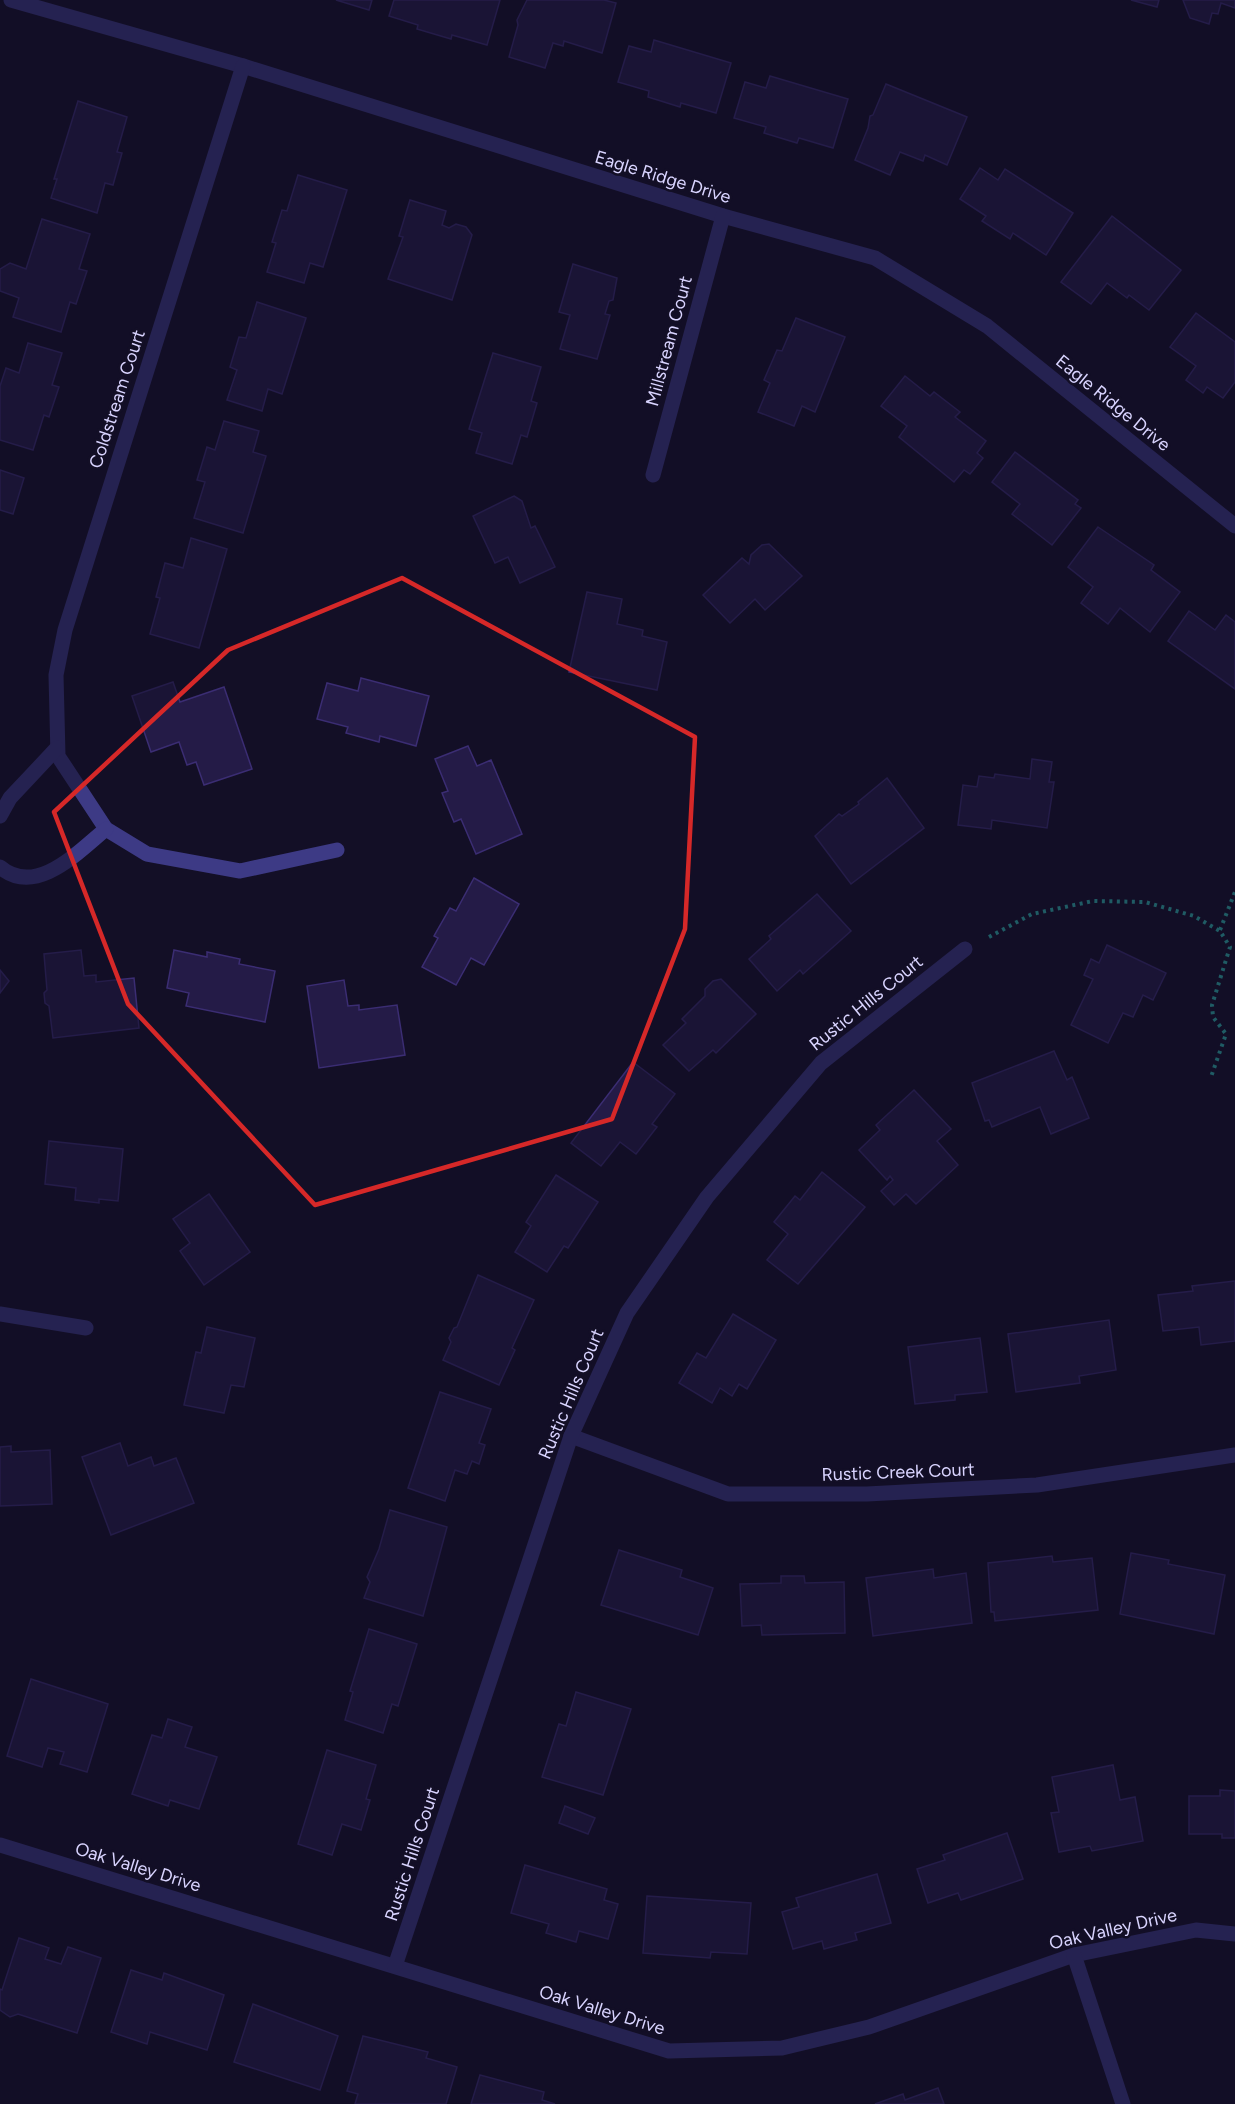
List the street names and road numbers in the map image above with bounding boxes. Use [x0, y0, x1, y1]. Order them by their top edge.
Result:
street label: Eagle Ridge Drive [592, 146, 734, 208]
street label: Millstream Court [641, 273, 697, 408]
street label: Coldstream Court [84, 327, 150, 471]
street label: Eagle Ridge Drive [1051, 350, 1175, 456]
street label: Rustic Hills Court [805, 950, 927, 1055]
street label: Rustic Hills Court [534, 1325, 608, 1463]
street label: Rustic Creek Court [821, 1458, 975, 1486]
street label: Rustic Hills Court [380, 1784, 444, 1924]
street label: Oak Valley Drive [72, 1837, 204, 1897]
street label: Oak Valley Drive [1047, 1904, 1179, 1954]
street label: Oak Valley Drive [536, 1980, 668, 2040]

